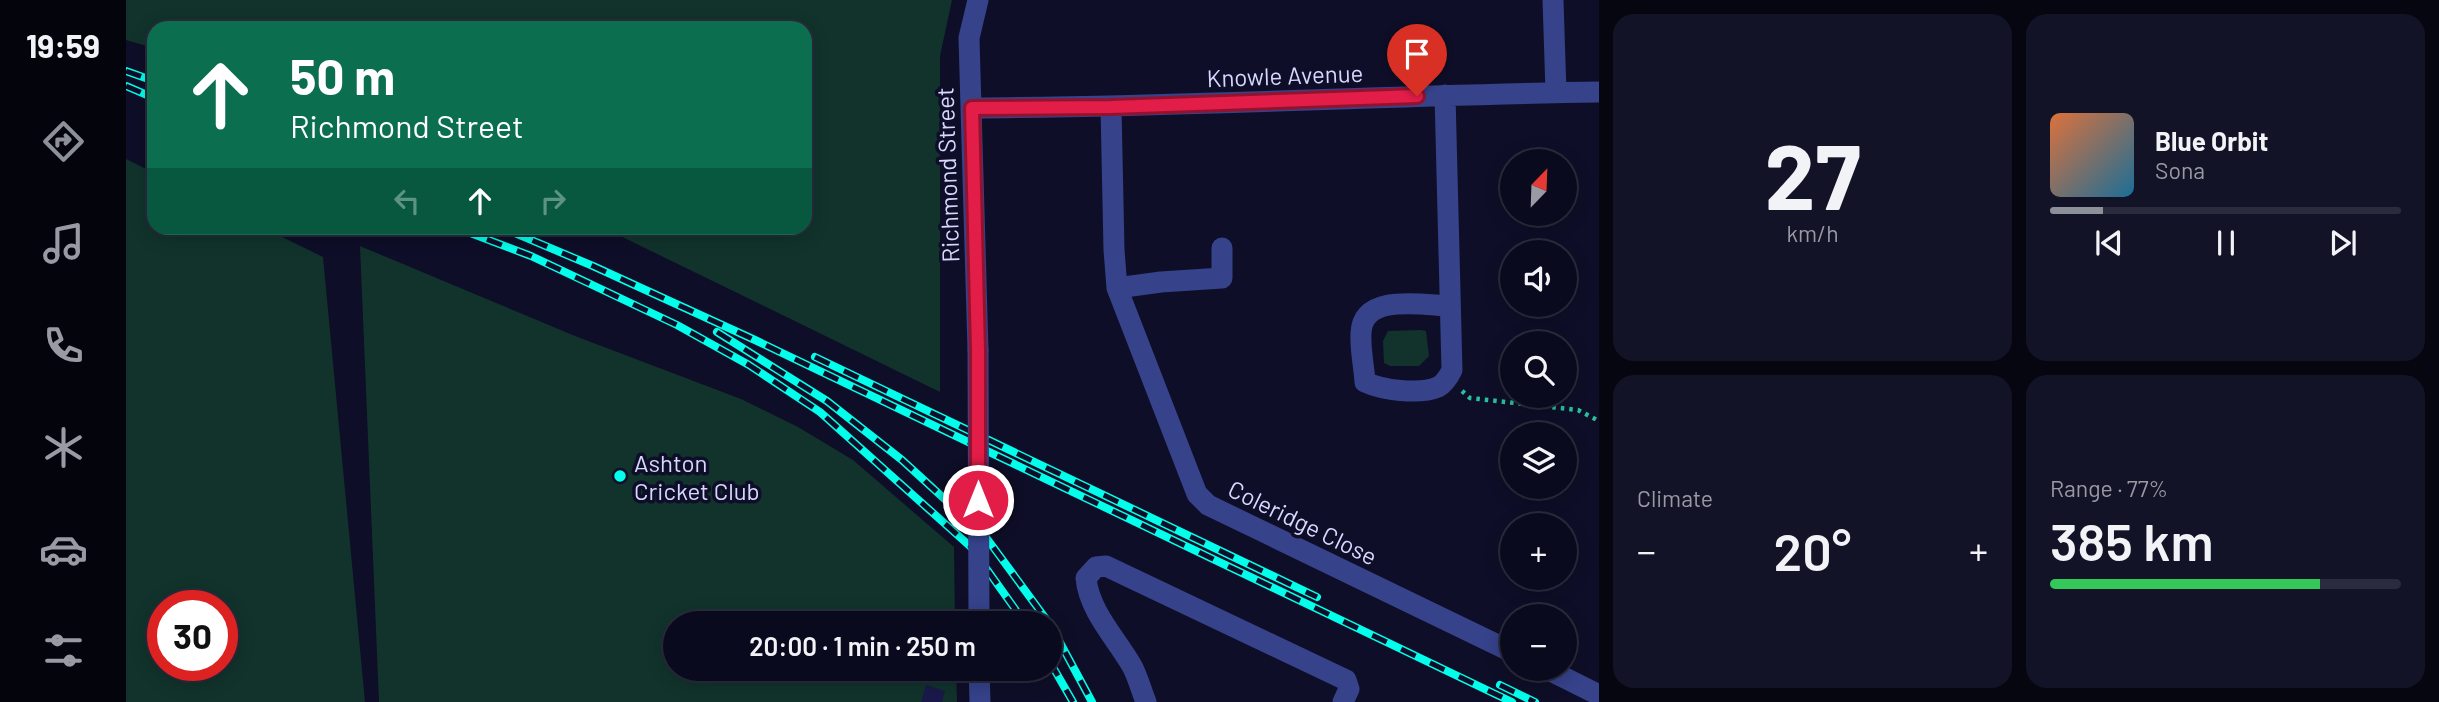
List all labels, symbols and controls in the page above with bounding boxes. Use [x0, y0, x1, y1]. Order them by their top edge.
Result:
pin [1387, 24, 1447, 96]
text: 19:59 [26, 26, 100, 64]
icon: arrive [1398, 35, 1436, 73]
text: 50 m [290, 46, 395, 105]
icon: ahead [175, 49, 266, 140]
street label: Knowle Avenue [1206, 58, 1364, 92]
street label: Richmond Street [929, 87, 965, 263]
text: Richmond Street [290, 106, 524, 144]
icon: directions [39, 117, 88, 166]
text: 27 [1764, 119, 1861, 228]
text: Blue Orbit [2155, 125, 2268, 156]
north arrow [1500, 149, 1577, 226]
map controls [1500, 149, 1577, 681]
text: Sona [2155, 156, 2205, 184]
icon: left [388, 182, 426, 220]
icon: ahead [461, 182, 499, 220]
icon: right [534, 182, 572, 220]
icon: music [39, 219, 88, 268]
text: km/h [1786, 219, 1839, 247]
icon: previous [2090, 224, 2128, 262]
icon: pause [2207, 224, 2245, 262]
icon: next [2324, 224, 2362, 262]
button: sound [1500, 240, 1577, 317]
icon: phone [39, 321, 88, 370]
button: search [1500, 331, 1577, 408]
button: layers [1500, 422, 1577, 499]
icon: climate [39, 423, 88, 472]
place label: Ashton Cricket Club [634, 448, 760, 505]
position arrow [941, 463, 1015, 537]
marker: Ashton Cricket Club [612, 468, 628, 484]
street label: Coleridge Close [1224, 473, 1382, 571]
text: Range · 77% [2050, 474, 2168, 502]
text: Climate [1637, 484, 1713, 512]
text: 385 km [2050, 509, 2214, 571]
button: + [1500, 513, 1577, 590]
text: 20° [1774, 519, 1851, 581]
icon: car [39, 525, 88, 574]
text: − [1637, 527, 1656, 573]
text: + [1969, 527, 1988, 573]
speed limit sign: 30 [147, 590, 238, 681]
button: − [1500, 604, 1577, 681]
icon: filters [39, 626, 88, 675]
text: 20:00 · 1 min · 250 m [749, 630, 976, 661]

